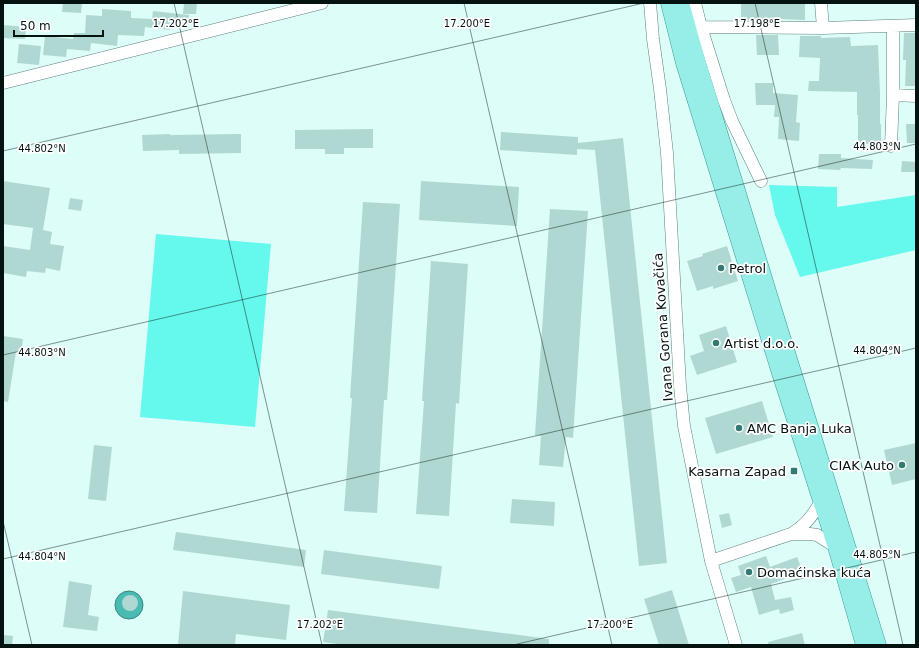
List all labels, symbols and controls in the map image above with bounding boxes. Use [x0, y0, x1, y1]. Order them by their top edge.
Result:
scale bar [14, 12, 103, 38]
text: 17.202°E [153, 18, 199, 29]
text: 17.200°E [444, 18, 490, 29]
text: 17.198°E [734, 18, 780, 29]
text: 50 m [20, 19, 51, 33]
text: 44.803°N [853, 141, 901, 152]
text: 44.802°N [18, 143, 66, 154]
street label: Ivana Gorana Kovačića [650, 252, 676, 402]
place label: Petrol [729, 261, 766, 276]
marker: Petrol [716, 263, 726, 273]
place label: Artist d.o.o. [724, 336, 799, 351]
marker: Artist d.o.o. [711, 338, 721, 348]
text: 44.804°N [853, 345, 901, 356]
text: 44.803°N [18, 347, 66, 358]
place label: AMC Banja Luka [747, 421, 852, 436]
marker: AMC Banja Luka [734, 423, 744, 433]
place label: CIAK Auto [829, 458, 894, 473]
marker: CIAK Auto [897, 460, 907, 470]
place label: Kasarna Zapad [688, 464, 786, 479]
marker: Kasarna Zapad [789, 466, 799, 476]
text: 44.805°N [853, 549, 901, 560]
text: 44.804°N [18, 551, 66, 562]
place label: Domaćinska kuća [757, 565, 871, 580]
marker: Domaćinska kuća [744, 567, 754, 577]
text: 17.202°E [297, 619, 343, 630]
text: 17.200°E [587, 619, 633, 630]

